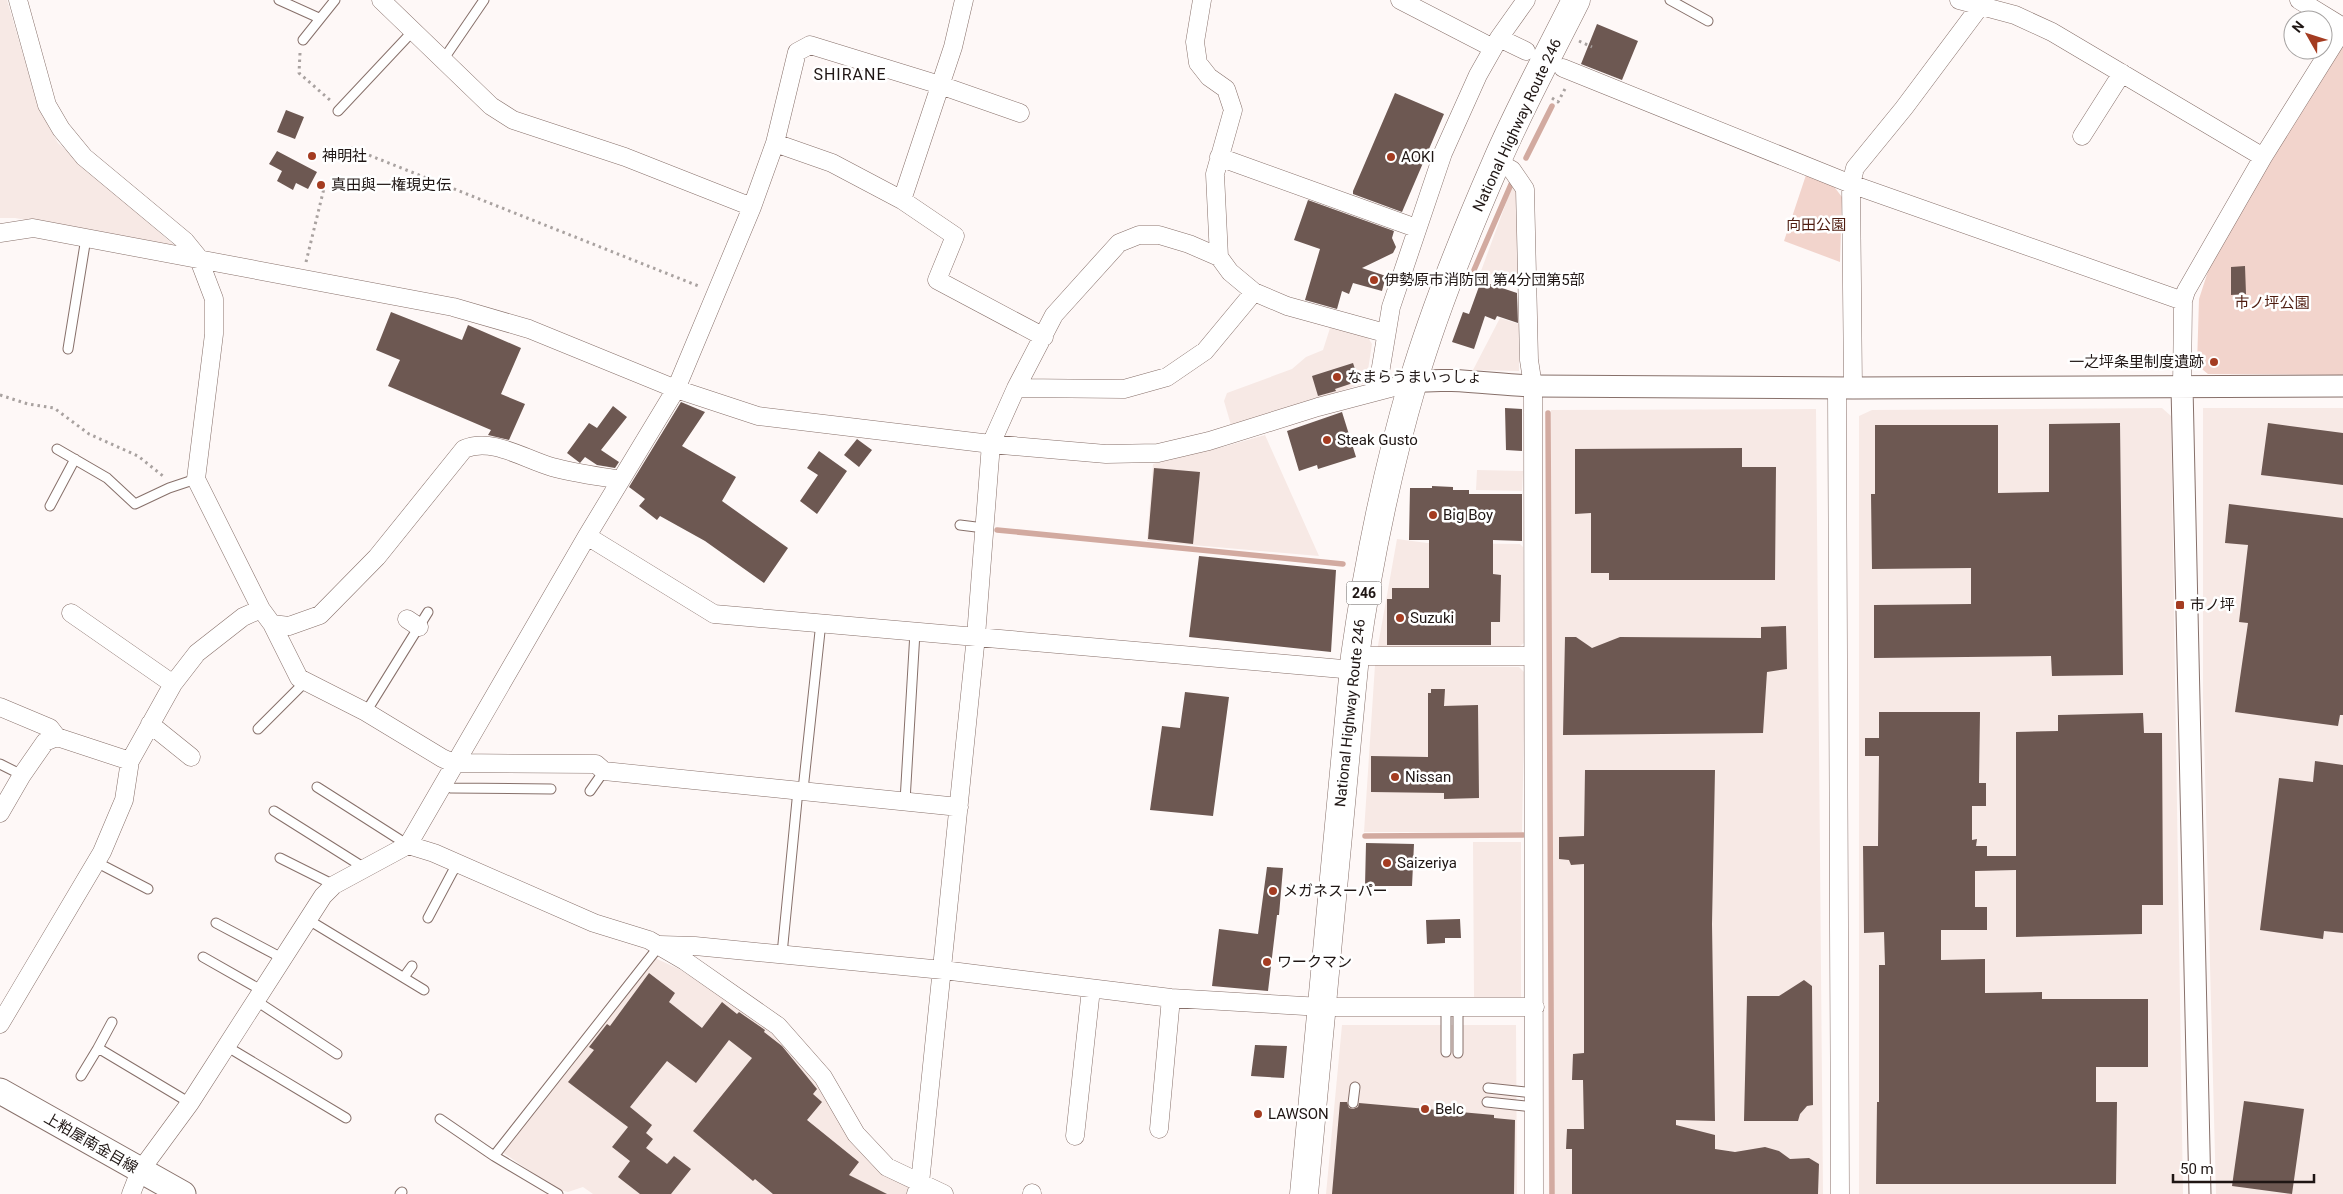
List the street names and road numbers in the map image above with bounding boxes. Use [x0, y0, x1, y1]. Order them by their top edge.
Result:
street label: National Highway Route 246 [1469, 36, 1565, 214]
road number: 246 [1346, 582, 1382, 604]
street label: National Highway Route 246 [1331, 618, 1369, 808]
street label: 上粕屋南金目線 [41, 1109, 141, 1177]

